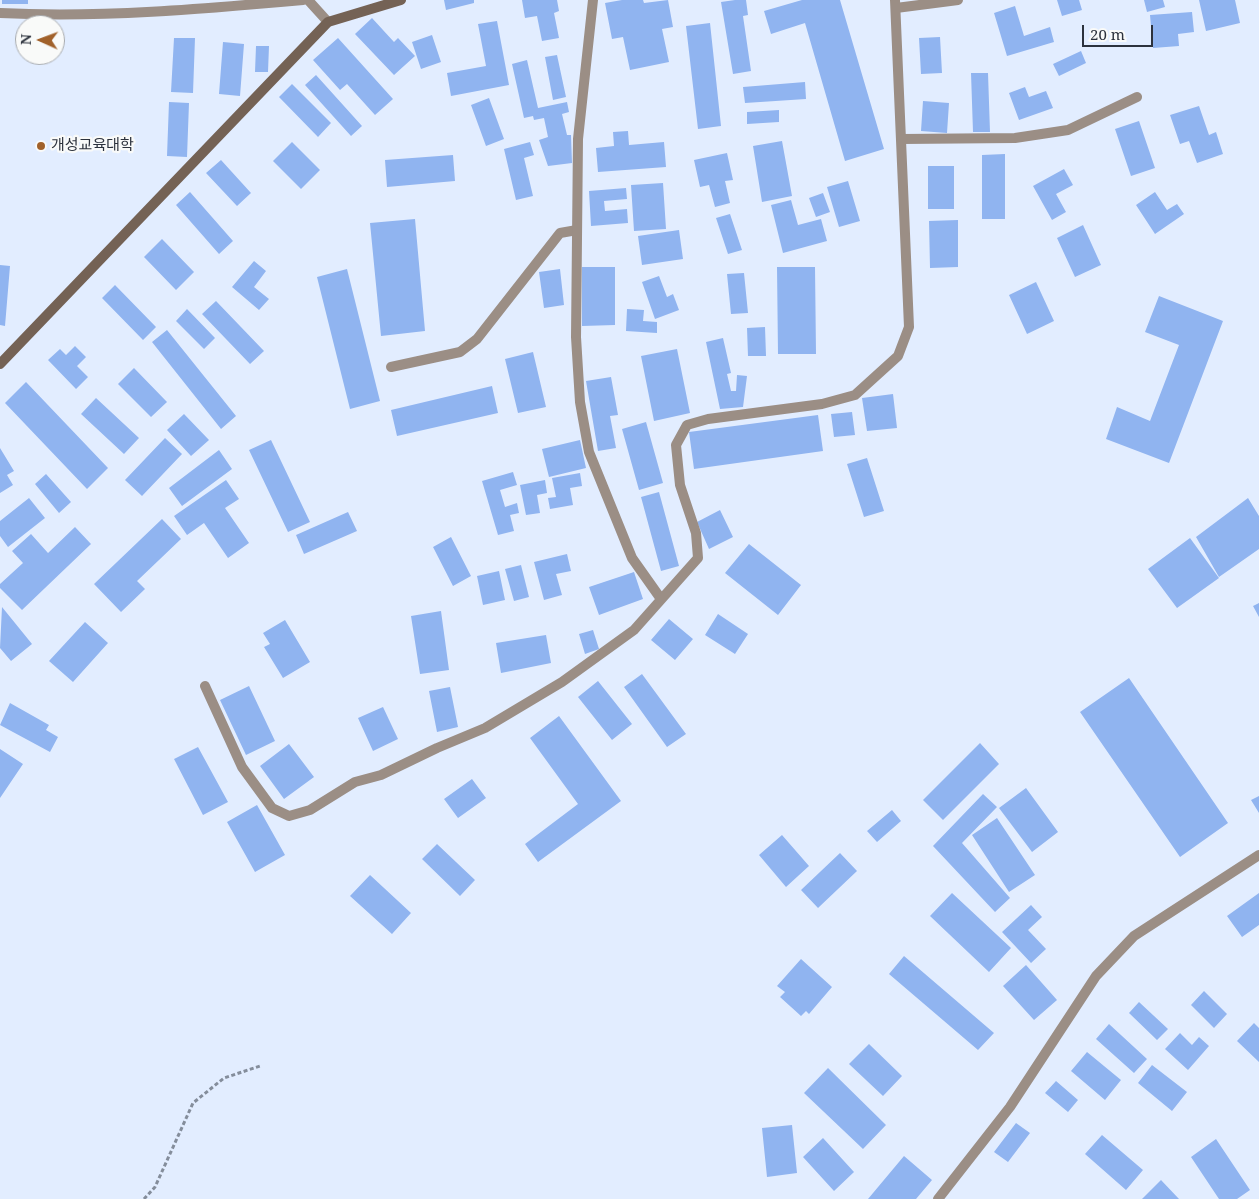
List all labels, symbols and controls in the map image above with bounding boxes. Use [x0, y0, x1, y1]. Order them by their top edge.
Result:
north arrow [15, 15, 65, 65]
scale bar [1084, 15, 1155, 47]
text: 20 m [1090, 24, 1125, 44]
text: N [16, 34, 35, 45]
place label: 개성교육대학 [51, 137, 134, 155]
marker: 개성교육대학 [35, 140, 47, 152]

